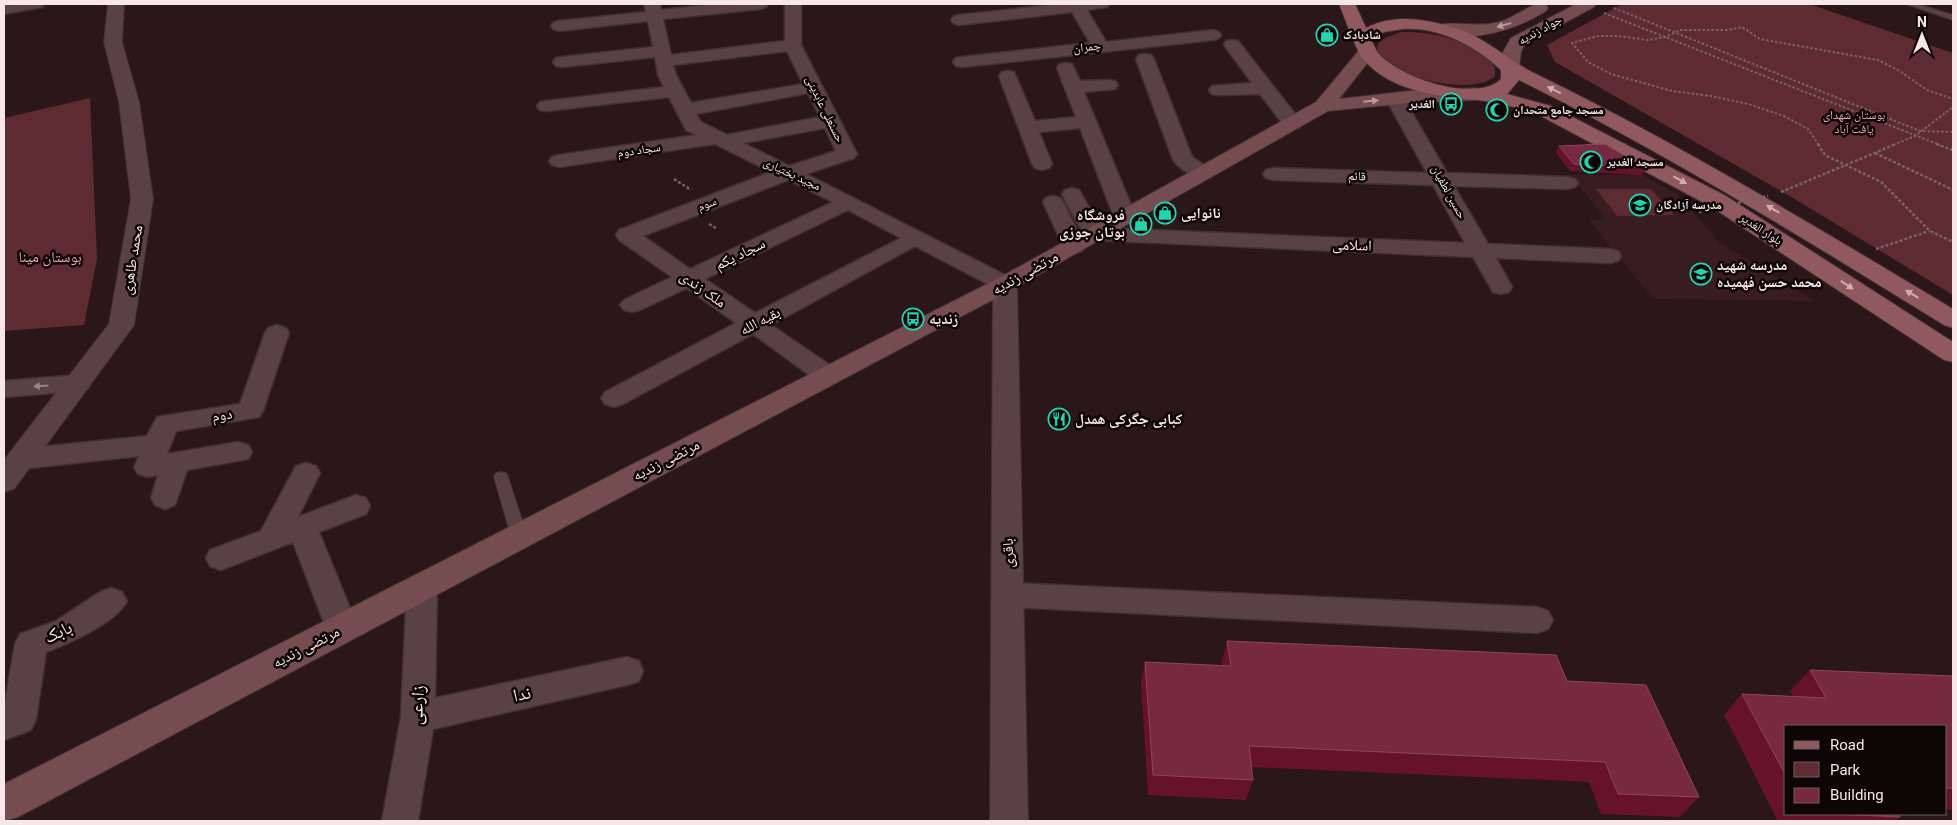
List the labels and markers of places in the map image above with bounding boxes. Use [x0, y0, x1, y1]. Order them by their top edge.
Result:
shop icon: شادبادک [1315, 23, 1339, 47]
place label: شادبادک [1343, 28, 1381, 42]
bus stop icon: الغدیر [1439, 92, 1463, 116]
place label: الغدیر [1408, 97, 1435, 111]
mosque icon: مسجد جامع متحدان [1485, 98, 1509, 122]
place label: مسجد جامع متحدان [1513, 103, 1604, 118]
mosque icon: مسجد الغدیر [1579, 150, 1603, 174]
place label: مسجد الغدیر [1606, 155, 1664, 169]
school or university icon: مدرسه آزادگان [1628, 193, 1652, 217]
place label: مدرسه آزادگان [1656, 198, 1722, 213]
shop icon: نانوایی [1153, 201, 1177, 225]
place label: نانوایی [1181, 204, 1221, 222]
place label: فروشگاه بوتان جوزی [1059, 206, 1125, 241]
shop icon: فروشگاه بوتان جوزی [1129, 212, 1153, 236]
place label: مدرسه شهید محمد حسن فهمیده [1717, 256, 1822, 291]
school or university icon: مدرسه شهید محمد حسن فهمیده [1689, 262, 1713, 286]
bus stop icon: زندیه [901, 307, 925, 331]
place label: زندیه [929, 310, 959, 328]
restaurant icon: کبابی جگرکی همدل [1047, 407, 1071, 431]
place label: کبابی جگرکی همدل [1075, 410, 1183, 428]

